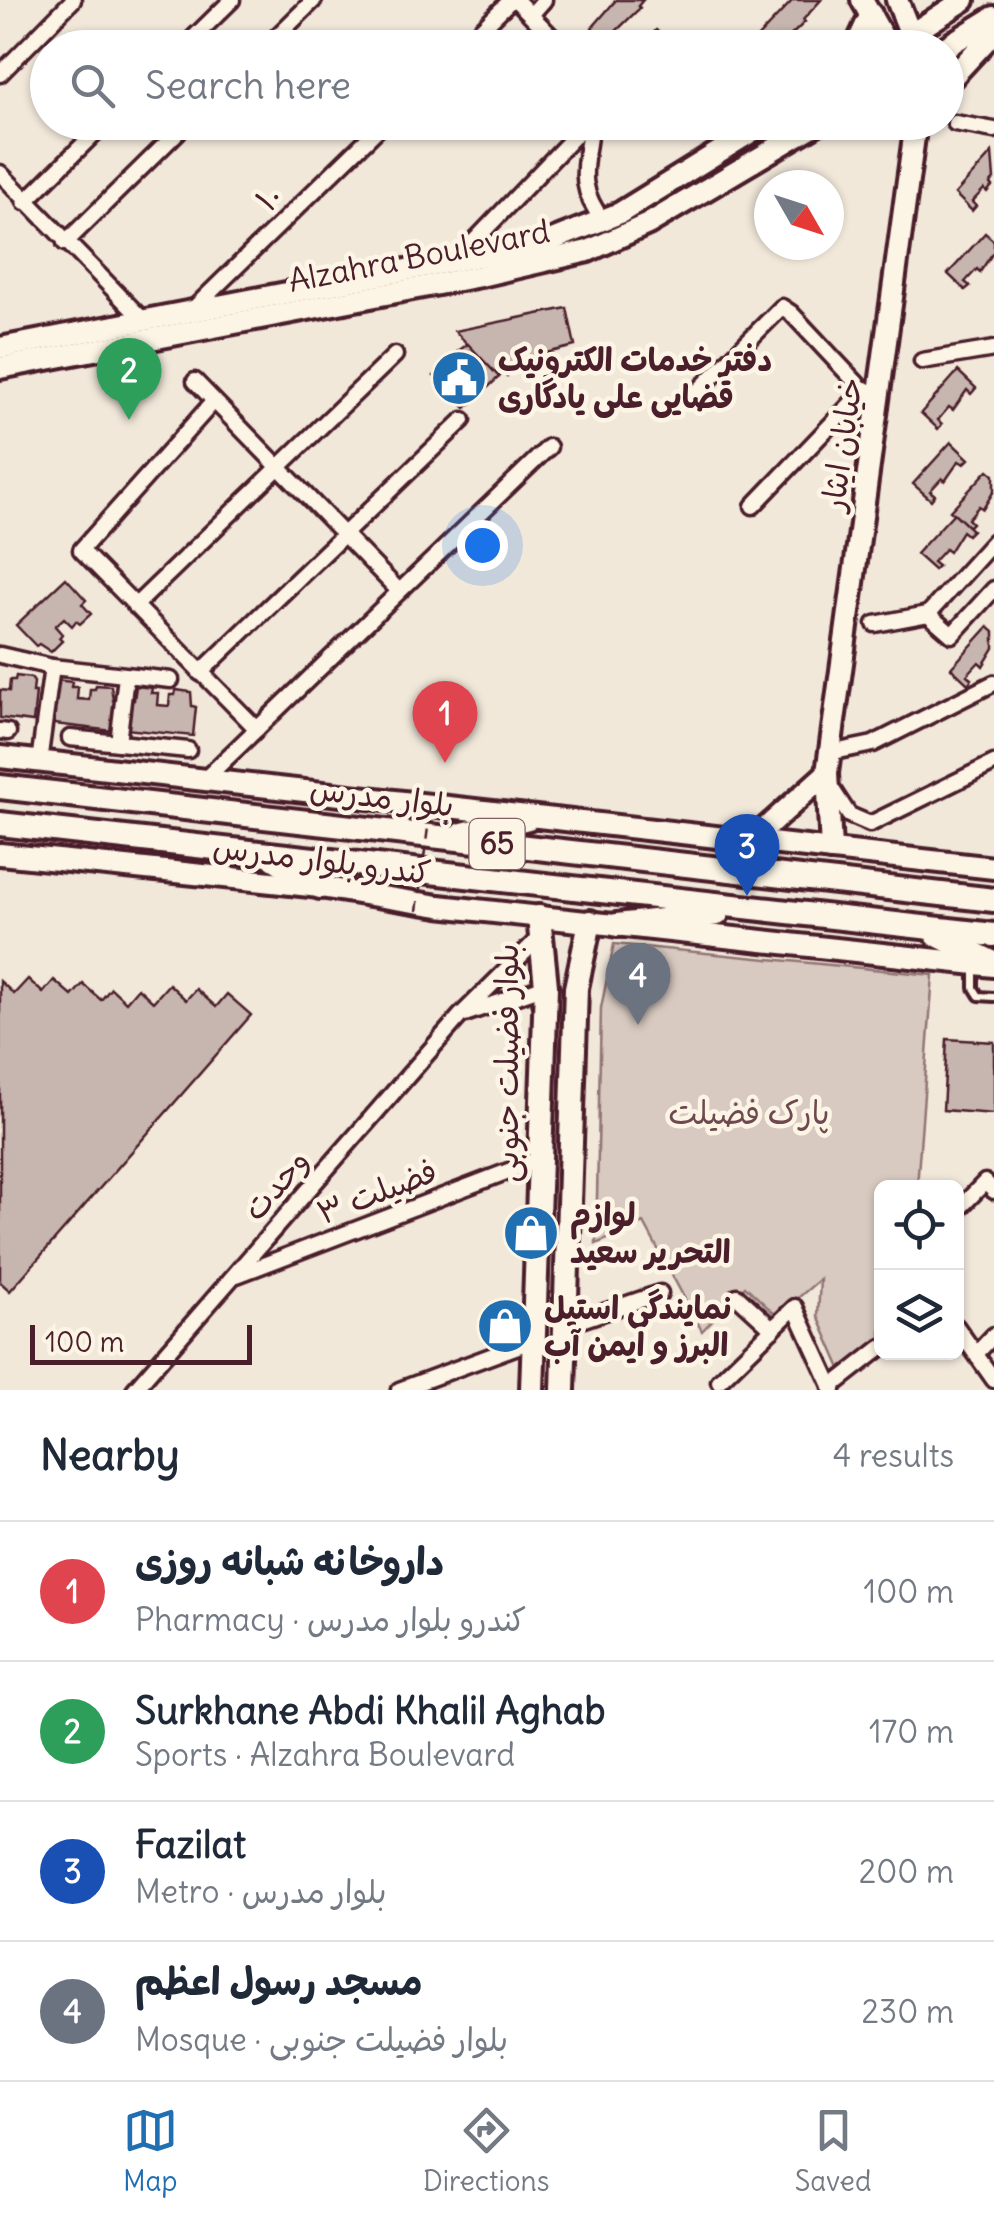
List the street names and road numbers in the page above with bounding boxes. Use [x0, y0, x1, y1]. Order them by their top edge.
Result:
street label: ۱۰ [246, 175, 291, 220]
street label: Alzahra Boulevard [285, 210, 553, 301]
street label: خیابان ایثار [811, 374, 871, 516]
street label: بلوار مدرس [308, 767, 456, 826]
road number: 65 [470, 819, 524, 869]
street label: کندرو بلوار مدرس [211, 826, 433, 894]
street label: بلوار فضیلت جنوبی [486, 943, 528, 1183]
street label: وحدت [234, 1141, 318, 1229]
street label: فضیلت ۳ [311, 1150, 443, 1233]

